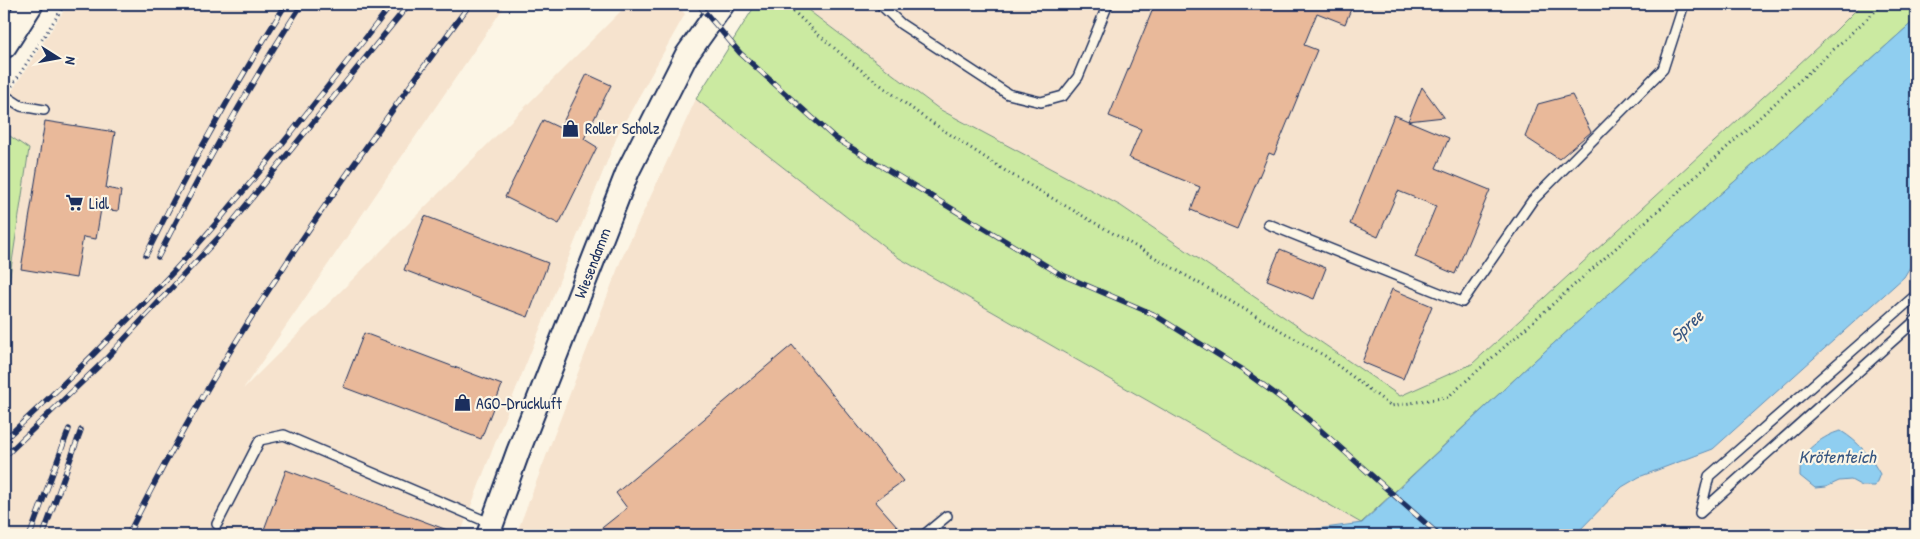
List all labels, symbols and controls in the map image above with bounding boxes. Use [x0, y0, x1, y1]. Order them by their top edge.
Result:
north arrow [32, 32, 82, 82]
text: N [61, 55, 81, 67]
place label: Roller Scholz [585, 117, 660, 139]
shop icon: Roller Scholz [561, 118, 581, 138]
place label: Lidl [89, 192, 110, 214]
supermarket icon: Lidl [65, 193, 85, 213]
street label: Wiesendamm [568, 224, 616, 301]
water label: Spree [1664, 303, 1709, 347]
place label: AGO-Druckluft [476, 392, 562, 414]
shop icon: AGO-Druckluft [452, 393, 472, 413]
water label: Krötenteich [1798, 444, 1877, 469]

